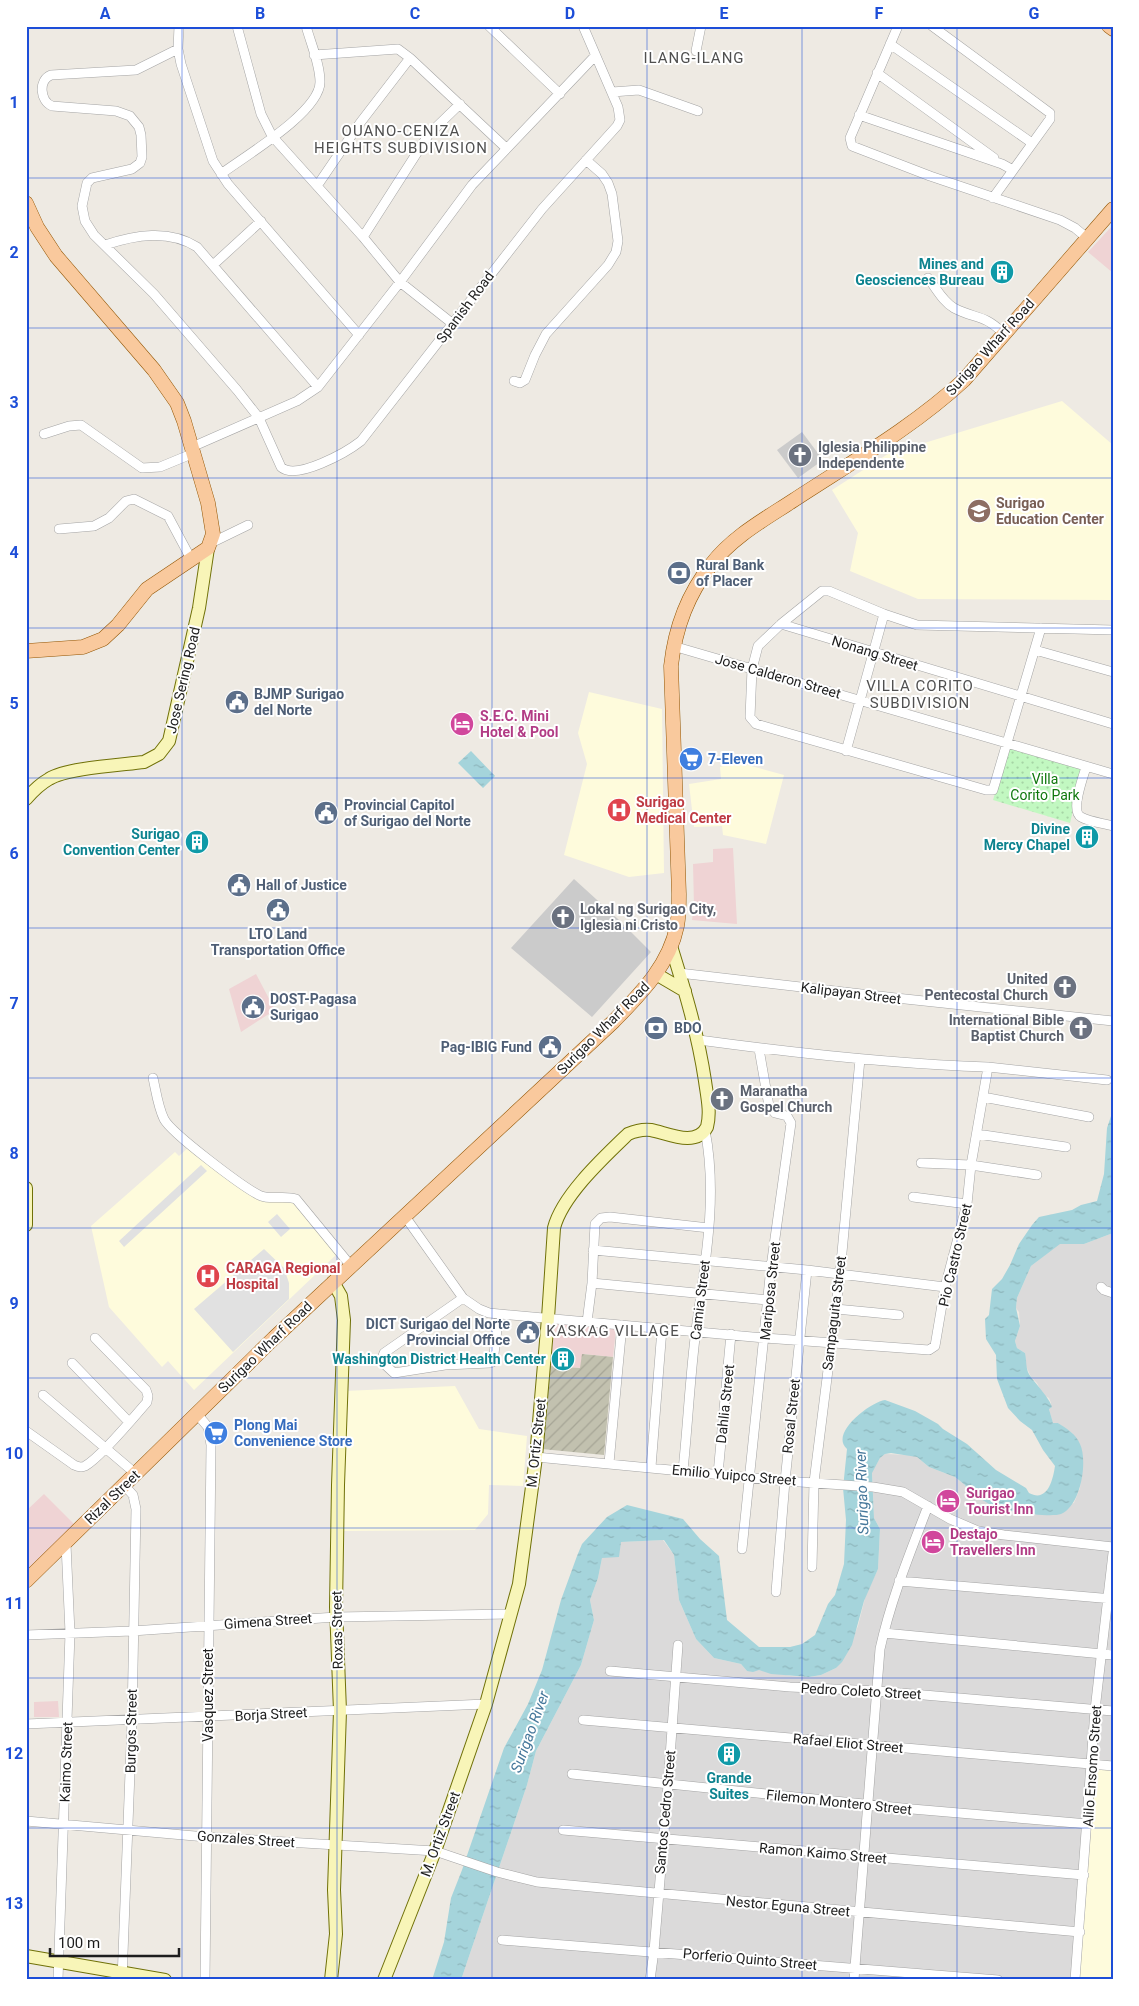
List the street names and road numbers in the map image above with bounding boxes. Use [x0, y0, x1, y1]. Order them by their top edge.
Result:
street label: Spanish Road [433, 268, 497, 346]
street label: Surigao Wharf Road [943, 296, 1037, 398]
street label: Jose Sering Road [163, 625, 203, 735]
street label: Nonang Street [830, 632, 920, 674]
street label: Jose Calderon Street [713, 650, 843, 702]
street label: Surigao Wharf Road [553, 978, 653, 1078]
street label: Kalipayan Street [800, 979, 902, 1007]
street label: Pio Castro Street [935, 1202, 975, 1308]
street label: Mariposa Street [757, 1240, 783, 1341]
street label: Sampaguita Street [819, 1254, 849, 1371]
street label: Camia Street [687, 1259, 713, 1341]
street label: Surigao Wharf Road [215, 1298, 315, 1396]
street label: Dahlia Street [713, 1363, 737, 1444]
street label: Rosal Street [779, 1377, 803, 1454]
street label: M. Ortiz Street [523, 1397, 549, 1488]
street label: Emilio Yuipco Street [671, 1462, 797, 1488]
street label: Rizal Street [81, 1467, 143, 1527]
street label: Roxas Street [328, 1590, 346, 1669]
street label: Gimena Street [223, 1610, 313, 1632]
street label: Vasquez Street [200, 1648, 216, 1742]
street label: Pedro Coleto Street [800, 1680, 922, 1702]
street label: Burgos Street [122, 1688, 140, 1773]
street label: Borja Street [234, 1704, 308, 1724]
street label: Alilo Ensomo Street [1080, 1704, 1104, 1828]
street label: Kaimo Street [57, 1721, 75, 1802]
street label: Rafael Eliot Street [792, 1730, 904, 1756]
street label: Santos Cedro Street [652, 1749, 678, 1875]
street label: Filemon Montero Street [765, 1786, 913, 1818]
street label: M. Ortiz Street [417, 1789, 463, 1879]
street label: Gonzales Street [196, 1828, 296, 1850]
street label: Ramon Kaimo Street [758, 1839, 888, 1867]
street label: Nestor Eguna Street [725, 1893, 851, 1919]
street label: Porferio Quinto Street [682, 1945, 818, 1973]

